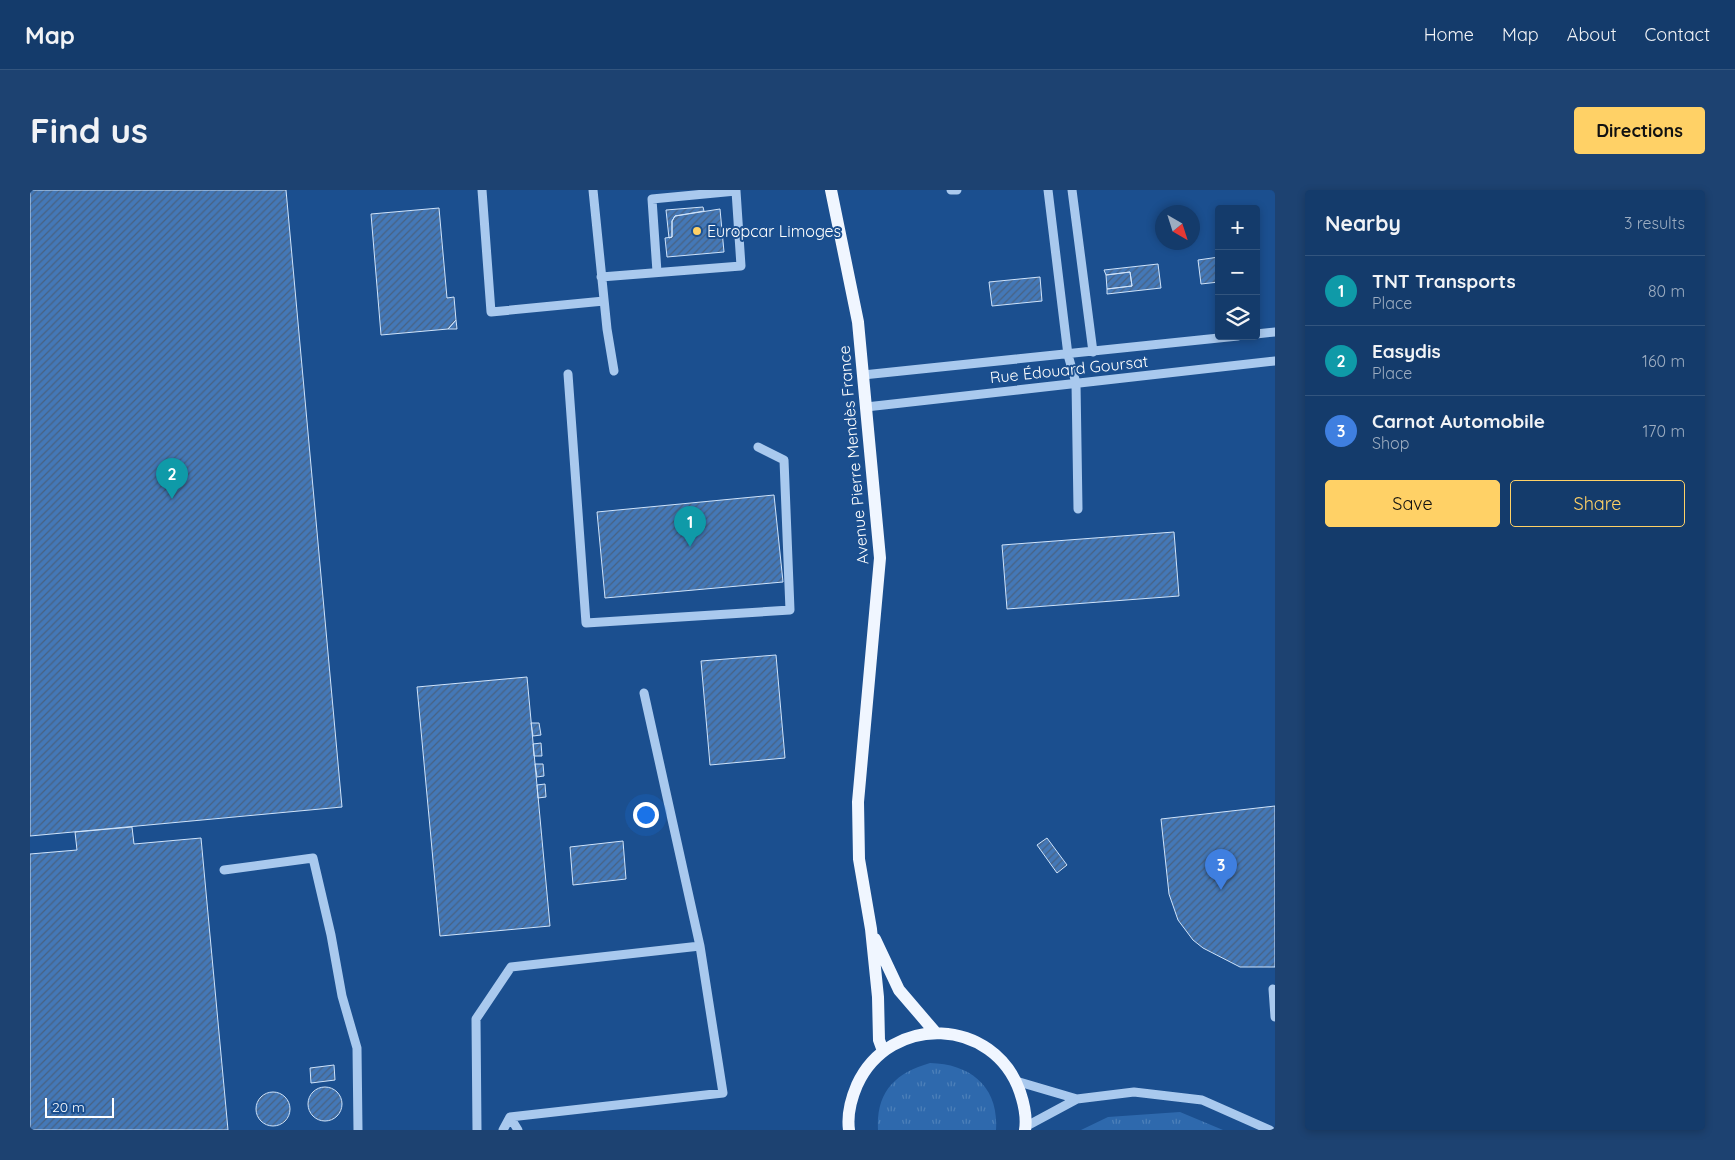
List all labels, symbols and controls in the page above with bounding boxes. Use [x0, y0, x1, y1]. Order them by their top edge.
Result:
text: Map [25, 20, 75, 50]
text: Home [1424, 23, 1474, 46]
text: Map [1502, 23, 1539, 46]
text: About [1567, 23, 1617, 46]
text: Contact [1645, 23, 1710, 46]
button: Directions [1574, 107, 1705, 154]
text: Find us [30, 108, 148, 152]
north arrow [1155, 205, 1200, 250]
map controls [1215, 205, 1260, 340]
button: + [1215, 205, 1260, 250]
text: Nearby [1325, 210, 1401, 236]
text: 3 results [1624, 213, 1685, 233]
place label: Europcar Limoges [707, 221, 841, 241]
marker: Europcar Limoges [691, 225, 703, 237]
button: − [1215, 250, 1260, 295]
text: TNT Transports [1372, 269, 1516, 293]
text: 1 [1338, 281, 1344, 301]
text: 80 m [1648, 281, 1685, 301]
text: Place [1372, 293, 1412, 313]
button: layers [1215, 295, 1260, 340]
text: Easydis [1372, 339, 1441, 363]
street label: Avenue Pierre Mendès France [833, 345, 873, 565]
street label: Rue Édouard Goursat [989, 351, 1149, 387]
text: 2 [1336, 351, 1346, 371]
text: 160 m [1642, 351, 1685, 371]
text: Place [1372, 363, 1412, 383]
text: Carnot Automobile [1372, 409, 1545, 433]
text: 3 [1337, 421, 1345, 441]
text: 170 m [1642, 421, 1685, 441]
text: Shop [1372, 433, 1409, 453]
pin: 2 [156, 458, 188, 499]
button: Save [1325, 480, 1500, 527]
button: Share [1510, 480, 1685, 527]
pin: 1 [674, 506, 706, 547]
your location [633, 802, 659, 828]
pin: 3 [1205, 849, 1237, 890]
scale bar [45, 1095, 114, 1118]
text: 20 m [52, 1098, 85, 1116]

